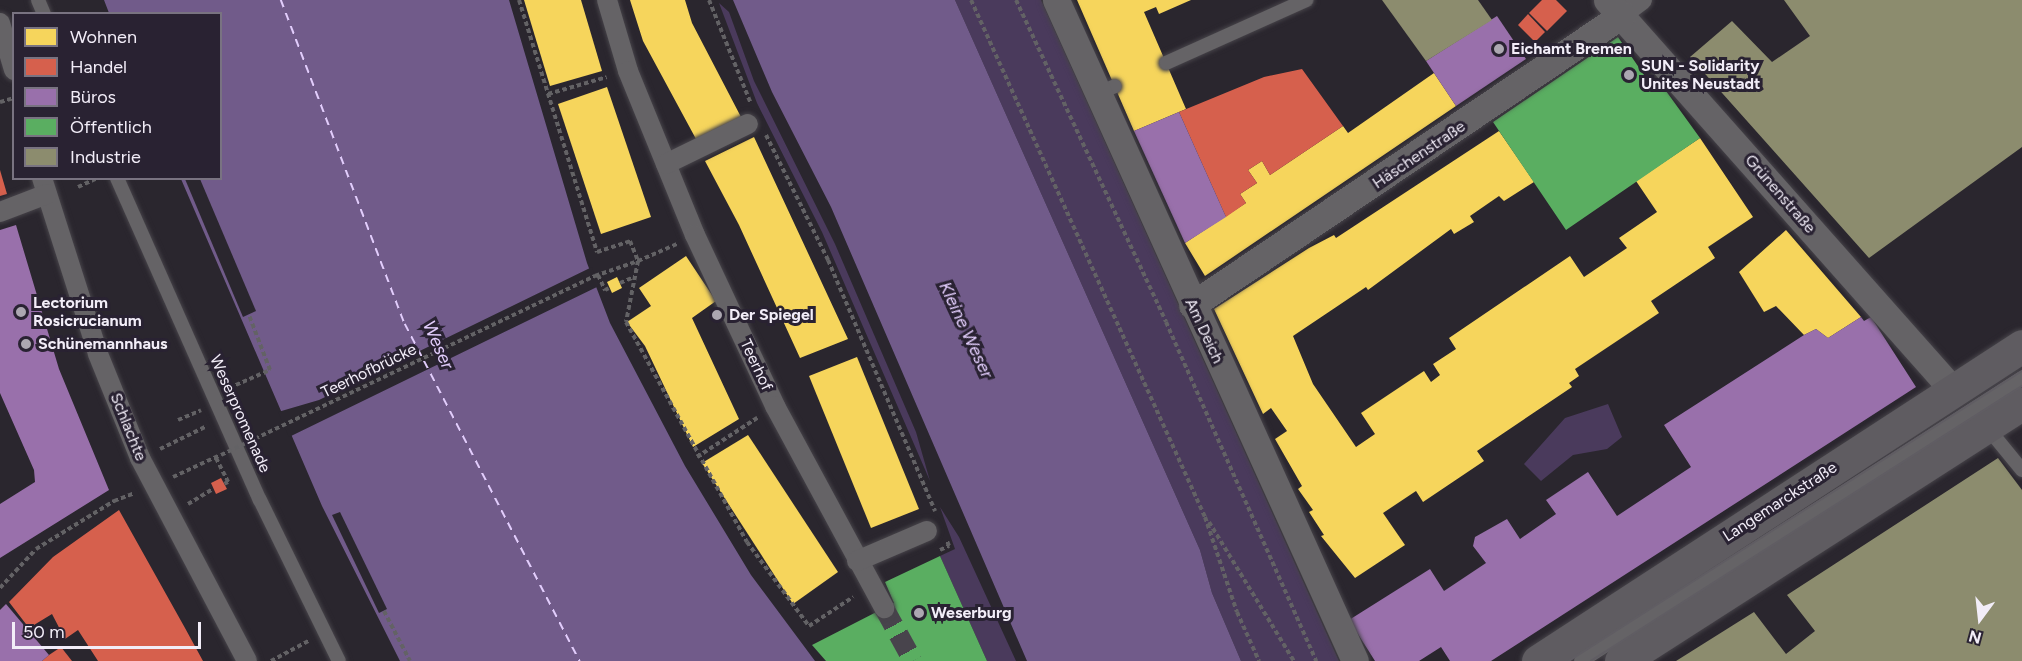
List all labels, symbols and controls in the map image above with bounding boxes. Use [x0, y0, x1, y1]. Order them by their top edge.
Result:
legend [12, 12, 222, 180]
text: Wohnen [70, 26, 137, 48]
place label: Eichamt Bremen [1511, 39, 1632, 59]
marker: Eichamt Bremen [1492, 42, 1506, 56]
text: Handel [70, 56, 127, 78]
place label: SUN - Solidarity Unites Neustadt [1641, 56, 1761, 94]
marker: SUN - Solidarity Unites Neustadt [1622, 68, 1636, 82]
text: Büros [70, 86, 116, 108]
text: Öffentlich [70, 116, 152, 138]
street label: Häschenstraße [1369, 117, 1469, 193]
text: Industrie [70, 146, 141, 168]
street label: Grünenstraße [1741, 151, 1819, 237]
water label: Kleine Weser [934, 278, 998, 382]
place label: Lectorium Rosicrucianum [33, 293, 142, 331]
street label: Am Deich [1181, 295, 1227, 367]
marker: Lectorium Rosicrucianum [14, 305, 28, 319]
place label: Der Spiegel [729, 305, 814, 325]
marker: Der Spiegel [710, 308, 724, 322]
water label: Weser [418, 317, 458, 373]
place label: Schünemannhaus [38, 334, 167, 354]
street label: Teerhof [736, 336, 776, 394]
marker: Schünemannhaus [19, 337, 33, 351]
street label: Teerhofbrücke [318, 340, 420, 402]
street label: Weserpromenade [205, 352, 275, 476]
street label: Schlachte [106, 390, 150, 464]
street label: Langemarckstraße [1719, 458, 1841, 546]
north arrow [1950, 589, 2010, 649]
place label: Weserburg [931, 603, 1012, 623]
marker: Weserburg [912, 606, 926, 620]
scale bar [15, 610, 204, 648]
text: 50 m [23, 621, 65, 643]
text: N [1967, 626, 1984, 648]

